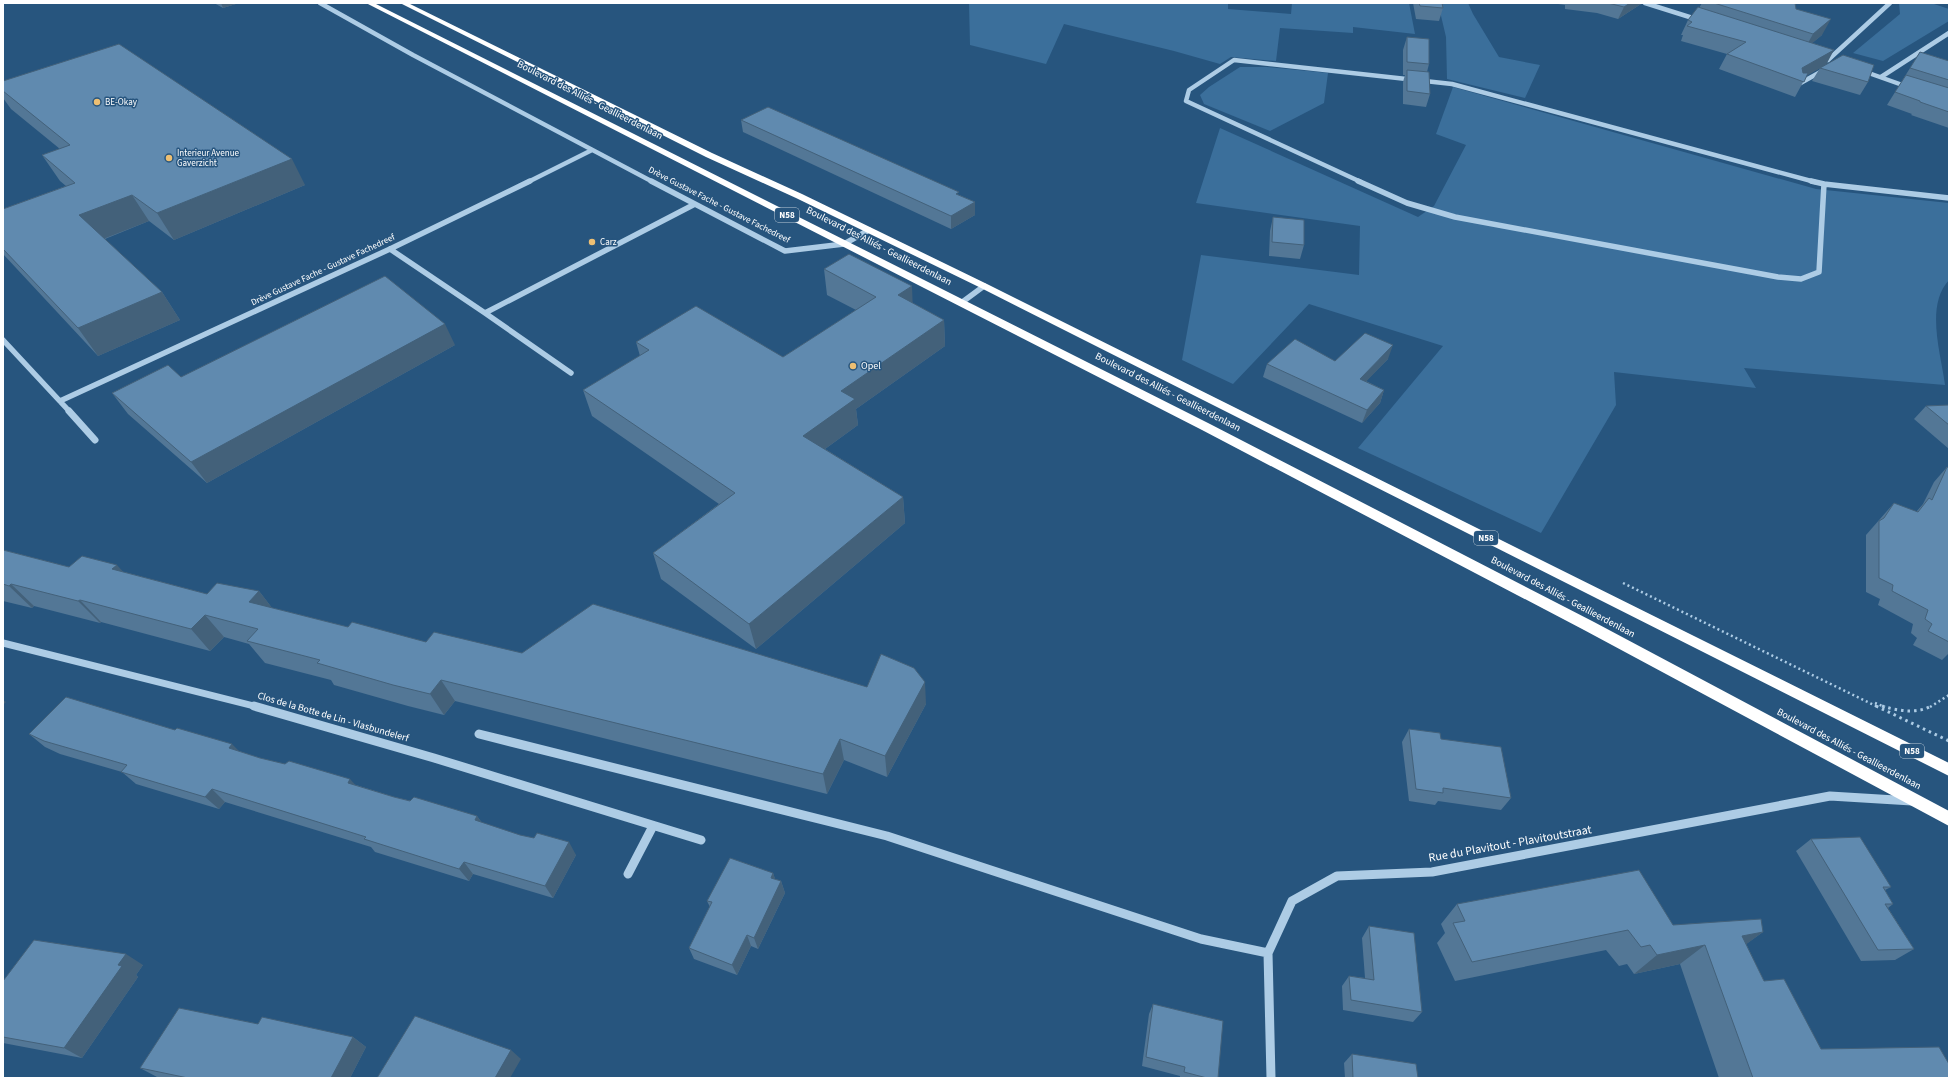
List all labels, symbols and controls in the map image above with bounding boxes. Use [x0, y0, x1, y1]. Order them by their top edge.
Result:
street label: Boulevard des Alliés - Geallieerdenlaan [515, 57, 665, 143]
place label: BE-Okay [105, 96, 138, 109]
marker: BE-Okay [92, 97, 102, 107]
place label: Interieur Avenue Gaverzicht [177, 147, 240, 170]
marker: Interieur Avenue Gaverzicht [164, 153, 174, 163]
street label: Drève Gustave Fache - Gustave Fachedreef [646, 163, 792, 247]
street label: Boulevard des Alliés - Geallieerdenlaan [804, 203, 954, 289]
road number: N58 [775, 208, 799, 222]
street label: Drève Gustave Fache - Gustave Fachedreef [249, 231, 397, 309]
place label: Carz [600, 236, 617, 249]
marker: Carz [587, 237, 597, 247]
street label: Boulevard des Alliés - Geallieerdenlaan [1093, 349, 1243, 435]
place label: Opel [861, 359, 881, 373]
marker: Opel [848, 361, 858, 371]
road number: N58 [1474, 531, 1498, 545]
street label: Boulevard des Alliés - Geallieerdenlaan [1488, 553, 1638, 641]
street label: Clos de la Botte de Lin - Vlasbundelerf [256, 689, 411, 746]
street label: Boulevard des Alliés - Geallieerdenlaan [1774, 705, 1924, 793]
road number: N58 [1900, 744, 1924, 758]
street label: Rue du Plavitout - Plavitoutstraat [1427, 821, 1593, 867]

